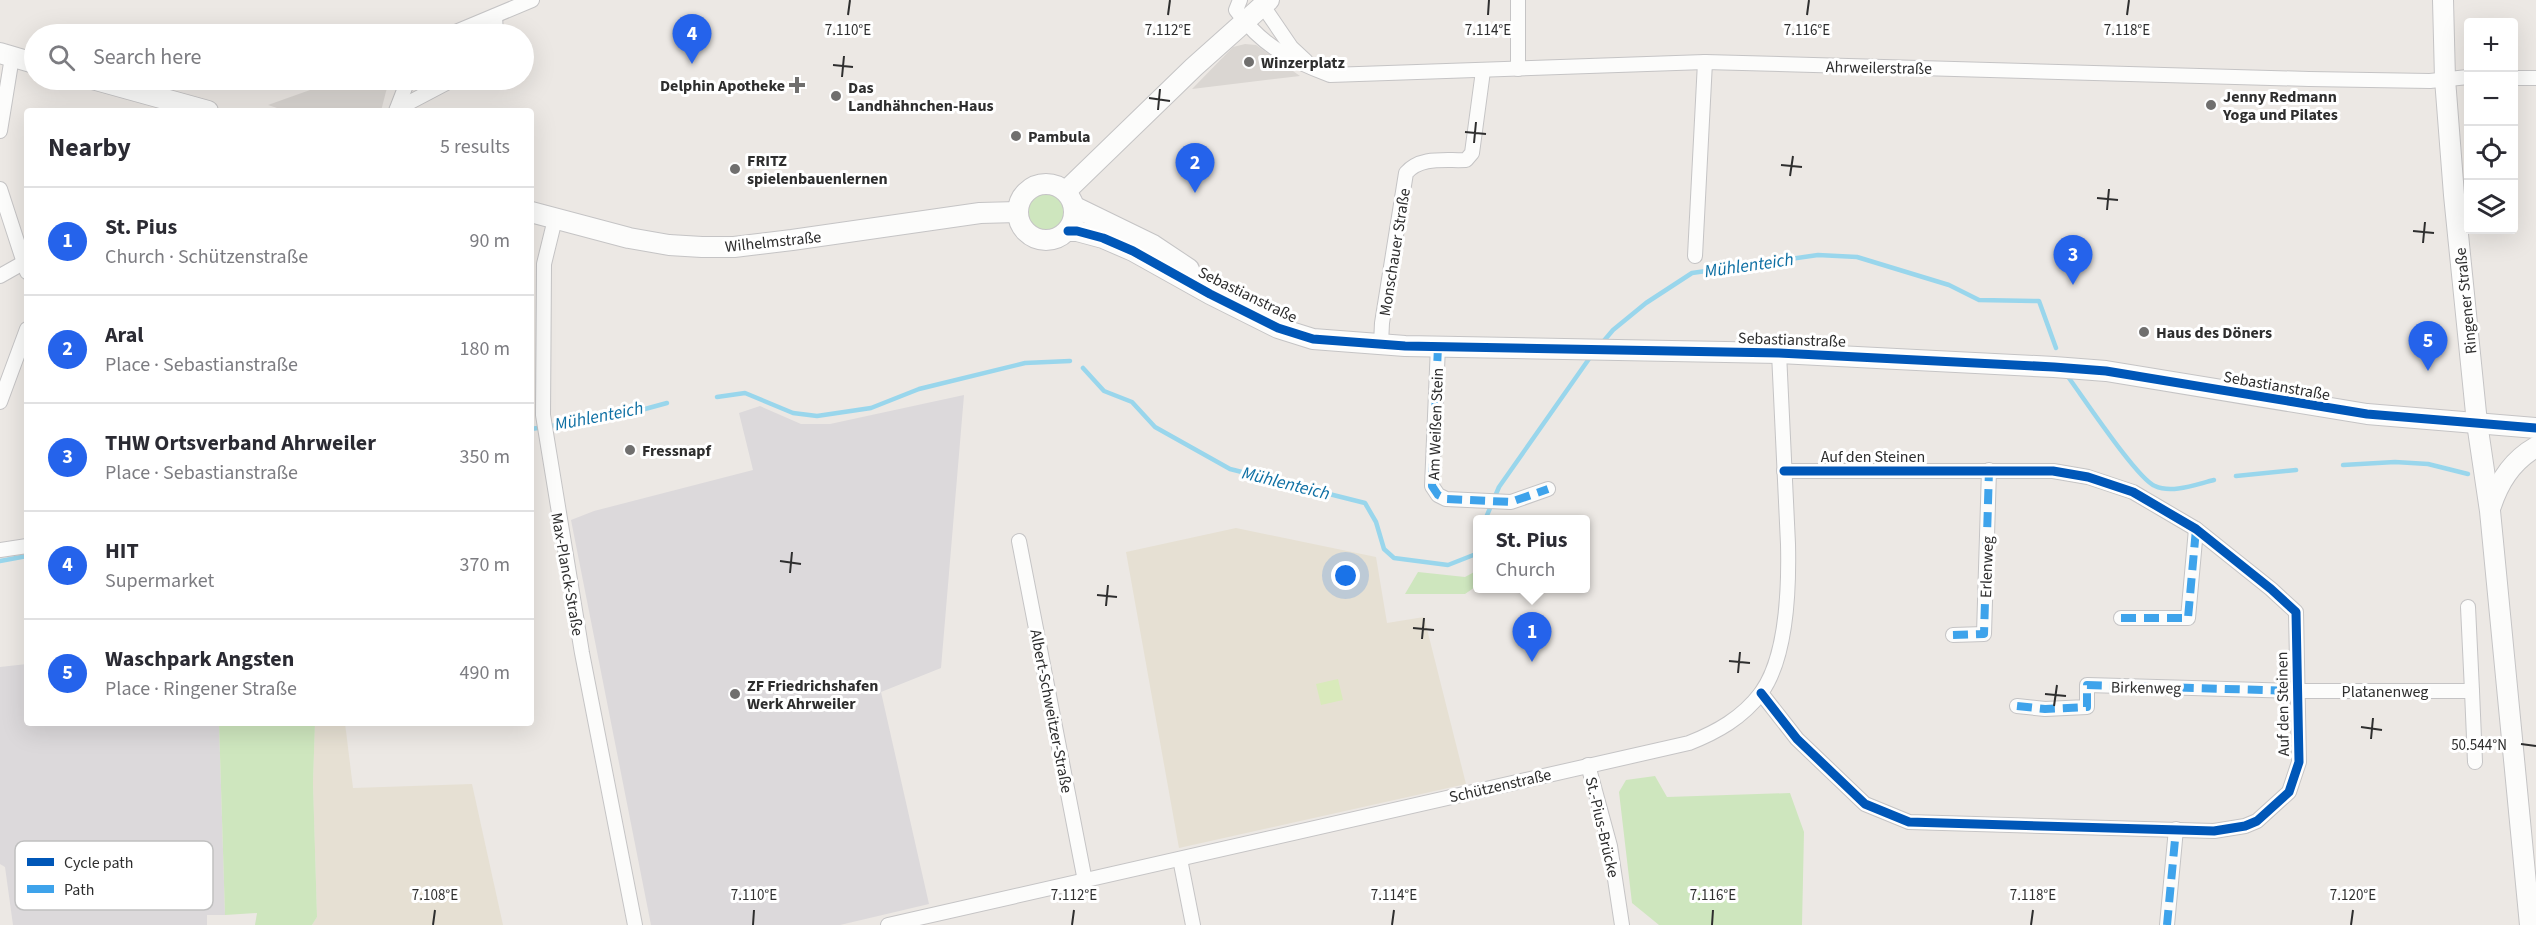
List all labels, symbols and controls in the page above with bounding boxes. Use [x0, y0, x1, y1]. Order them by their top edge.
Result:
pin: 4 [672, 14, 712, 64]
map controls [2464, 18, 2518, 234]
button: + [2464, 18, 2518, 72]
text: 7.110°E [825, 20, 871, 41]
text: 7.112°E [1145, 20, 1191, 41]
text: 7.114°E [1465, 20, 1511, 41]
text: 7.116°E [1784, 20, 1830, 41]
text: 7.118°E [2104, 20, 2150, 41]
search box [24, 24, 534, 90]
icon: search [45, 41, 78, 74]
text: Search here [93, 41, 201, 73]
place label: Winzerplatz [1261, 52, 1345, 74]
marker: Winzerplatz [1242, 55, 1256, 69]
street label: Ahrweilerstraße [1826, 56, 1932, 80]
button: − [2464, 72, 2518, 126]
place label: Delphin Apotheke [660, 75, 785, 97]
place label: Das Landhähnchen-Haus [848, 77, 994, 117]
marker: Delphin Apotheke [790, 78, 804, 92]
place label: Jenny Redmann Yoga und Pilates [2222, 86, 2338, 126]
marker: Das Landhähnchen-Haus [829, 89, 843, 103]
marker: Jenny Redmann Yoga und Pilates [2204, 98, 2218, 112]
place label: Pambula [1028, 126, 1090, 148]
button: locate [2464, 126, 2518, 180]
text: Nearby [48, 129, 131, 166]
marker: Pambula [1009, 129, 1023, 143]
text: 5 results [440, 133, 510, 161]
pin: 2 [1176, 144, 1214, 193]
place label: FRITZ spielenbauenlernen [747, 150, 888, 190]
marker: FRITZ spielenbauenlernen [728, 162, 742, 176]
button: layers [2464, 180, 2518, 234]
street label: Monschauer Straße [1374, 187, 1416, 318]
text: St. Pius [105, 211, 177, 243]
street label: Wilhelmstraße [724, 226, 822, 258]
text: 1 [62, 227, 73, 255]
text: 90 m [470, 227, 510, 255]
pin: 3 [2054, 236, 2092, 285]
text: Church · Schützenstraße [105, 243, 308, 271]
street label: Ringener Straße [2449, 246, 2483, 355]
water label: Mühlenteich [1703, 247, 1795, 284]
street label: Sebastianstraße [1194, 261, 1301, 328]
text: Aral [105, 319, 144, 351]
place label: Haus des Döners [2156, 322, 2272, 344]
pin: 5 [2408, 322, 2448, 371]
marker: Haus des Döners [2137, 325, 2151, 339]
street label: Sebastianstraße [1738, 327, 1846, 353]
text: 2 [62, 335, 73, 363]
text: 180 m [460, 335, 510, 363]
text: Place · Sebastianstraße [105, 351, 298, 379]
street label: Sebastianstraße [2222, 366, 2332, 406]
street label: Am Weißen Stein [1423, 367, 1449, 481]
water label: Mühlenteich [553, 396, 646, 437]
text: THW Ortsverband Ahrweiler [105, 427, 376, 459]
place label: Fressnapf [642, 440, 711, 462]
text: 3 [62, 443, 73, 471]
text: 350 m [460, 443, 510, 471]
marker: Fressnapf [623, 443, 637, 457]
street label: Auf den Steinen [1821, 446, 1925, 468]
text: Place · Sebastianstraße [105, 459, 298, 487]
water label: Mühlenteich [1239, 460, 1332, 506]
street label: Max-Planck-Straße [545, 511, 589, 638]
popup [1473, 515, 1590, 593]
text: St. Pius [1495, 524, 1568, 556]
text: HIT [105, 535, 139, 567]
street label: Erlenweg [1975, 536, 1999, 598]
text: 4 [62, 551, 73, 579]
text: 370 m [460, 551, 510, 579]
text: Church [1495, 556, 1555, 584]
your location [1331, 561, 1360, 590]
text: Supermarket [105, 567, 214, 595]
pin: 1 [1512, 612, 1552, 662]
street label: Albert-Schweitzer-Straße [1024, 627, 1078, 795]
text: Waschpark Angsten [105, 643, 294, 675]
street label: Auf den Steinen [2271, 651, 2295, 756]
text: 5 [62, 659, 73, 687]
text: 490 m [460, 659, 510, 687]
text: Place · Ringener Straße [105, 675, 297, 703]
place label: ZF Friedrichshafen Werk Ahrweiler [747, 675, 878, 715]
street label: Birkenweg [2111, 676, 2181, 700]
street label: Platanenweg [2342, 681, 2428, 703]
marker: ZF Friedrichshafen Werk Ahrweiler [728, 687, 742, 701]
text: 50.544°N [2451, 735, 2507, 756]
street label: Schützenstraße [1447, 764, 1554, 808]
street label: St.-Pius-Brücke [1580, 775, 1624, 880]
legend [15, 841, 213, 910]
text: Cycle path [64, 852, 133, 874]
text: Path [64, 879, 94, 901]
text: 7.108°E [412, 885, 458, 906]
text: 7.110°E [731, 885, 777, 906]
text: 7.112°E [1051, 885, 1097, 906]
text: 7.114°E [1371, 885, 1417, 906]
text: 7.116°E [1690, 885, 1736, 906]
text: 7.118°E [2010, 885, 2056, 906]
text: 7.120°E [2330, 885, 2376, 906]

